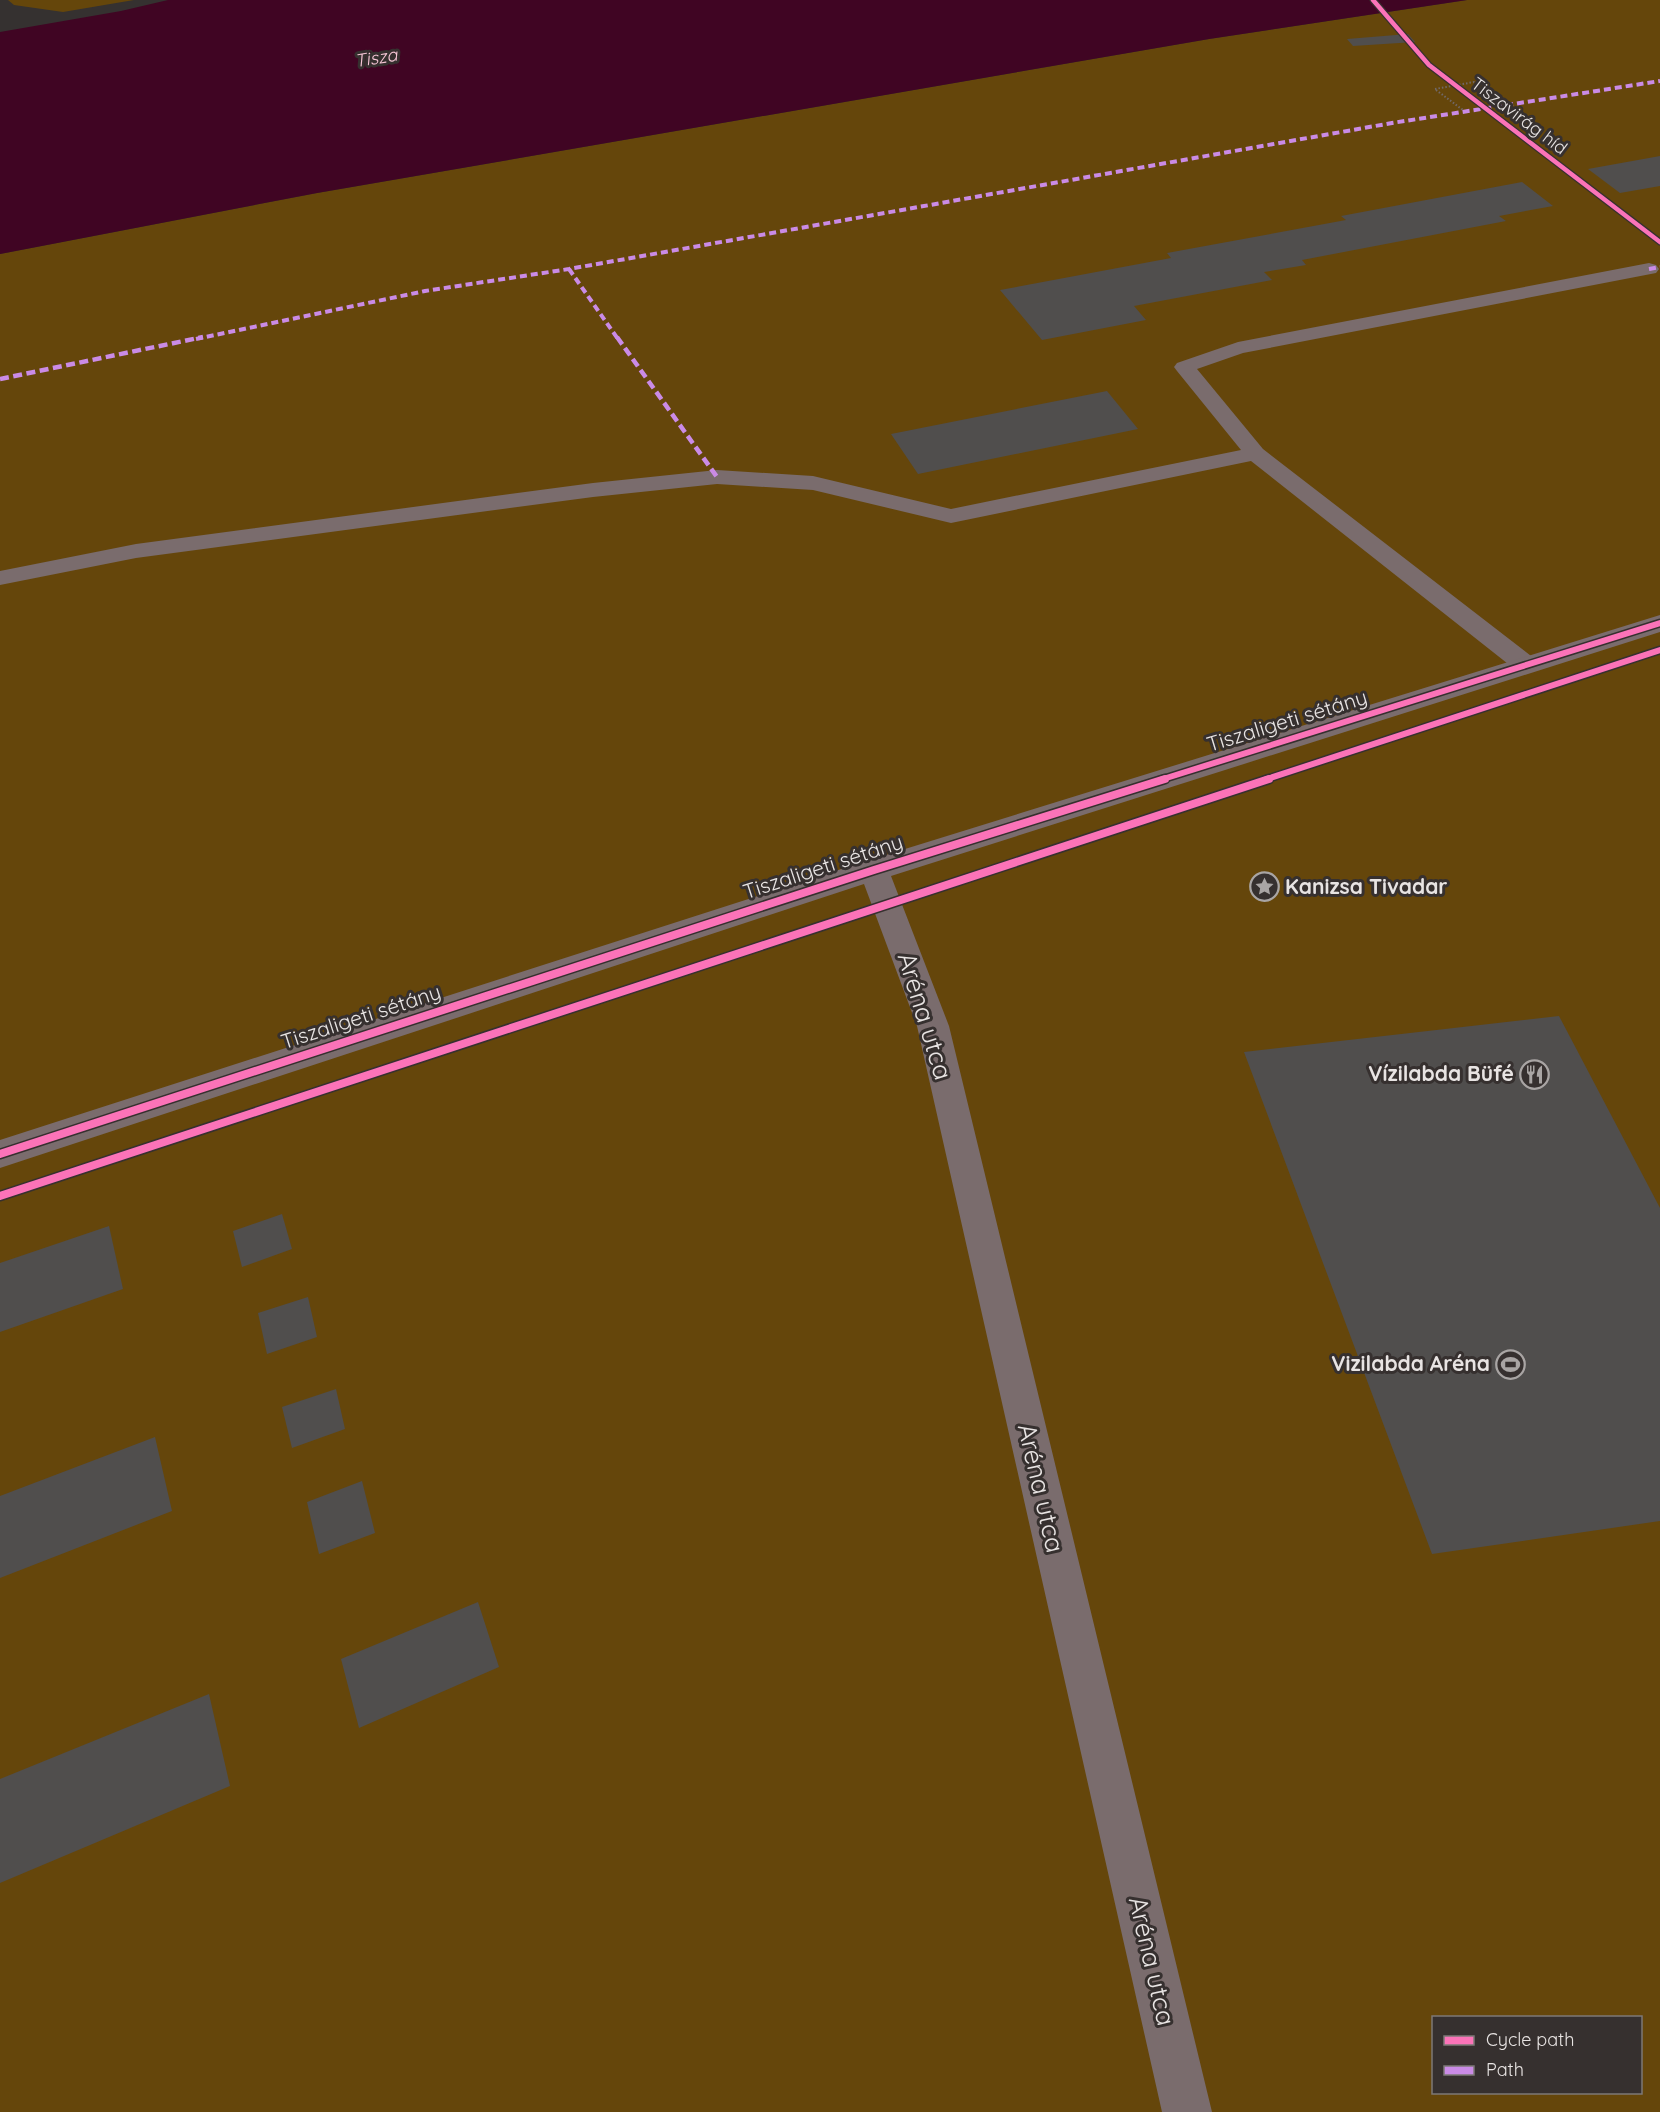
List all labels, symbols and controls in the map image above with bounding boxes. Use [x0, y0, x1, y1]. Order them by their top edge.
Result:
water label: Tisza [353, 43, 400, 72]
street label: Tiszavirág híd [1467, 72, 1572, 159]
street label: Tiszaligeti sétány [1203, 683, 1370, 757]
street label: Tiszaligeti sétány [739, 828, 906, 904]
place icon: Kanizsa Tivadar [1248, 871, 1280, 903]
place label: Kanizsa Tivadar [1285, 873, 1447, 899]
street label: Aréna utca [890, 948, 960, 1084]
street label: Tiszaligeti sétány [277, 978, 444, 1054]
restaurant icon: Vízilabda Büfé [1519, 1058, 1551, 1090]
place label: Vízilabda Büfé [1368, 1060, 1514, 1086]
sports icon: Vizilabda Aréna [1495, 1348, 1527, 1380]
place label: Vizilabda Aréna [1331, 1350, 1490, 1376]
street label: Aréna utca [1011, 1420, 1072, 1556]
street label: Aréna utca [1122, 1893, 1183, 2029]
legend [1432, 2016, 1642, 2094]
text: Cycle path [1486, 2028, 1574, 2051]
text: Path [1486, 2058, 1524, 2081]

